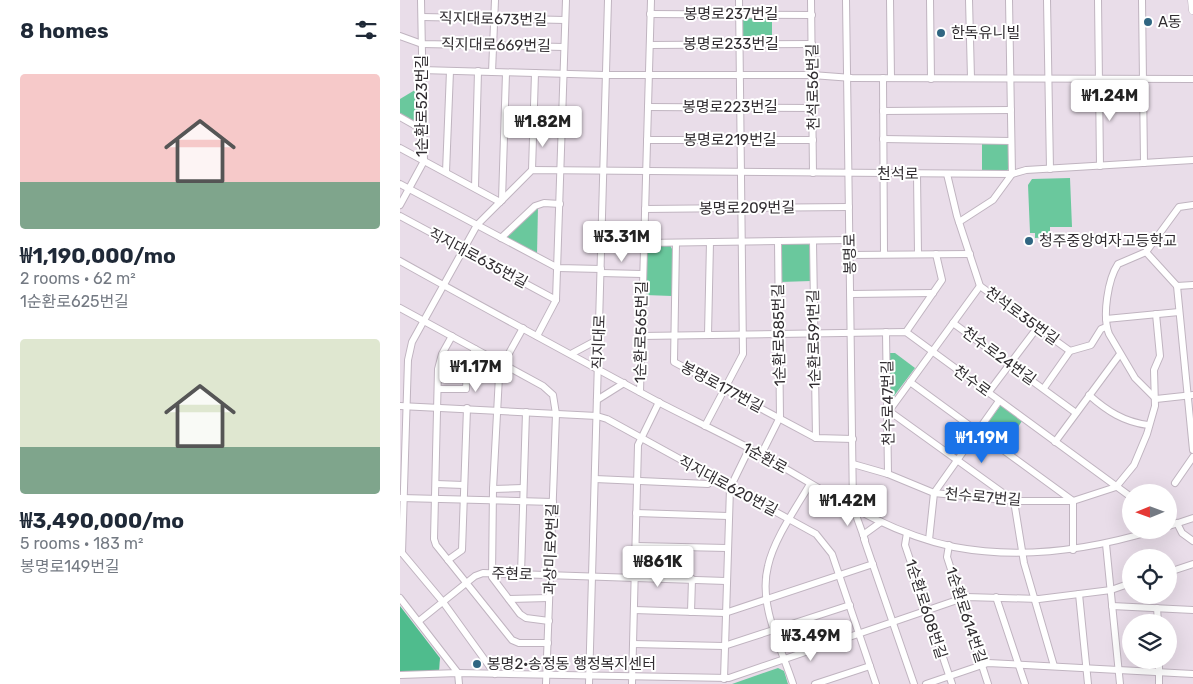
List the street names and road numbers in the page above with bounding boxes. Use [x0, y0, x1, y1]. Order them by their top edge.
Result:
street label: 봉명로237번길 [684, 5, 778, 23]
street label: 직지대로673번길 [439, 9, 547, 29]
street label: 직지대로669번길 [441, 35, 551, 55]
street label: 봉명로233번길 [683, 35, 779, 53]
street label: 천석로56번길 [803, 43, 823, 131]
street label: 1순환로523번길 [413, 55, 431, 157]
street label: 봉명로223번길 [682, 98, 778, 116]
street label: 봉명로219번길 [683, 131, 777, 149]
street label: 천석로 [877, 165, 919, 183]
street label: 봉명로209번길 [699, 198, 795, 218]
street label: 직지대로635번길 [425, 224, 531, 292]
street label: 봉명로 [841, 233, 859, 275]
street label: 1순환로565번길 [631, 281, 651, 383]
street label: 1순환로585번길 [769, 283, 789, 387]
street label: 천석로35번길 [982, 283, 1062, 349]
street label: 1순환로591번길 [804, 289, 824, 389]
street label: 직지대로 [589, 314, 609, 370]
street label: 천수로24번길 [959, 323, 1039, 389]
street label: 봉명로177번길 [678, 358, 766, 416]
street label: 천수로47번길 [878, 360, 898, 446]
street label: 천수로 [950, 362, 994, 400]
street label: 1순환로 [740, 439, 790, 477]
street label: 직지대로620번길 [675, 452, 781, 520]
street label: 천수로7번길 [944, 485, 1022, 509]
street label: 과상미로9번길 [540, 503, 562, 595]
street label: 1순환로608번길 [901, 557, 951, 661]
street label: 주현로 [491, 564, 533, 584]
street label: 1순환로614번길 [942, 565, 990, 665]

